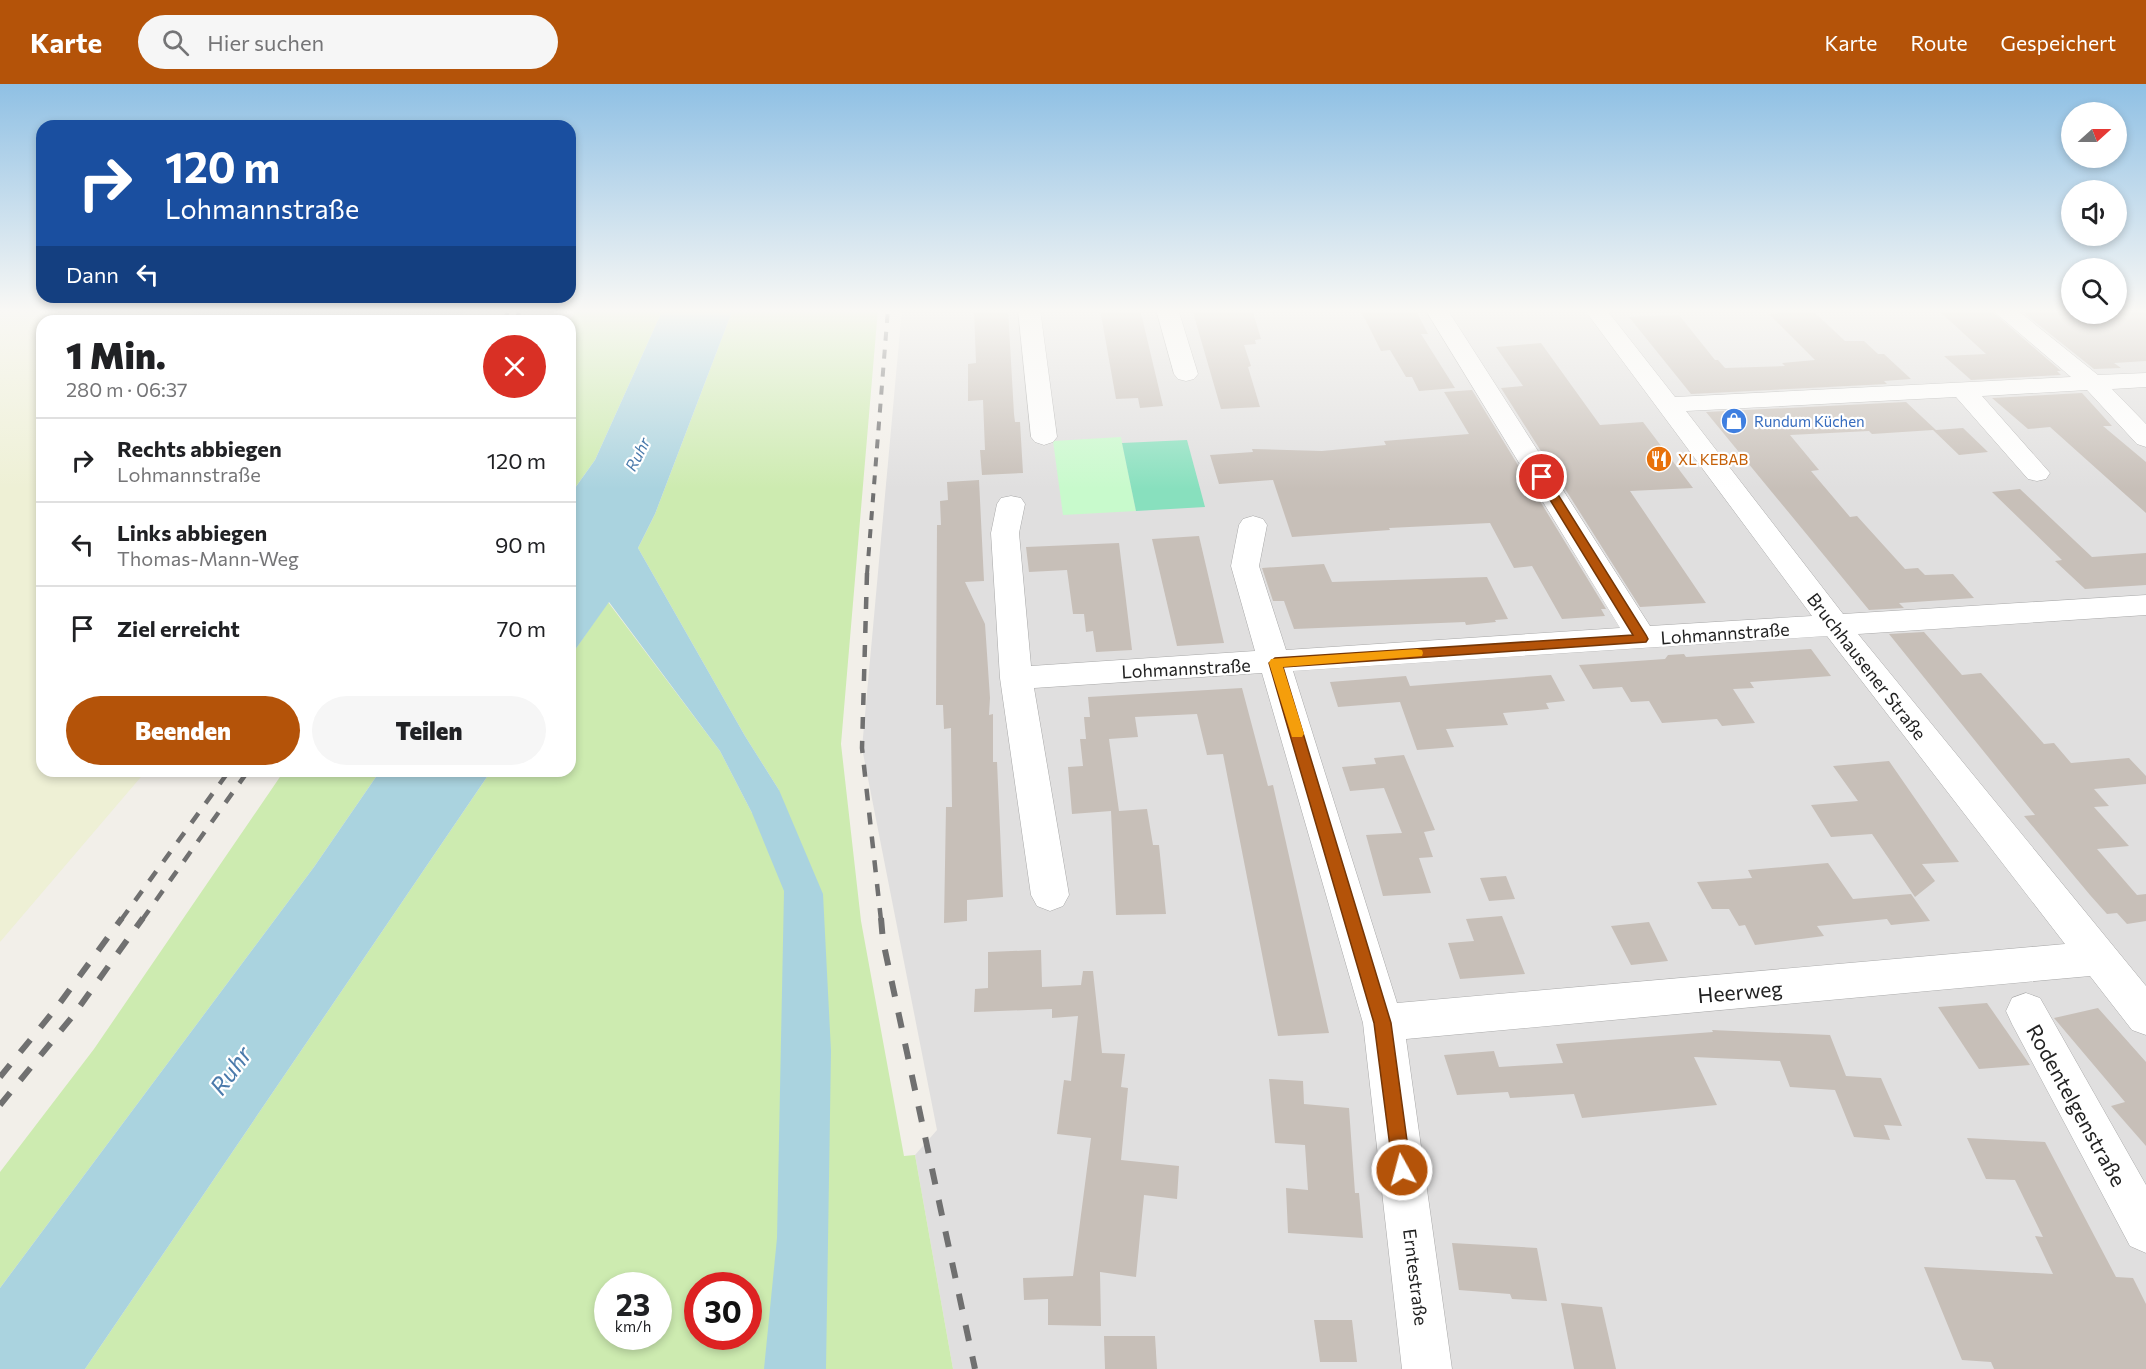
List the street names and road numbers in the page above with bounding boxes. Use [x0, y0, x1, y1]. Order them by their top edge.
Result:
street label: Bruchhausener Straße [1803, 588, 1931, 744]
street label: Lohmannstraße [1660, 618, 1790, 648]
street label: Lohmannstraße [1121, 654, 1251, 682]
street label: Heerweg [1696, 975, 1784, 1007]
street label: Rodentelgenstraße [2022, 1020, 2132, 1190]
street label: Erntestraße [1399, 1227, 1433, 1327]

